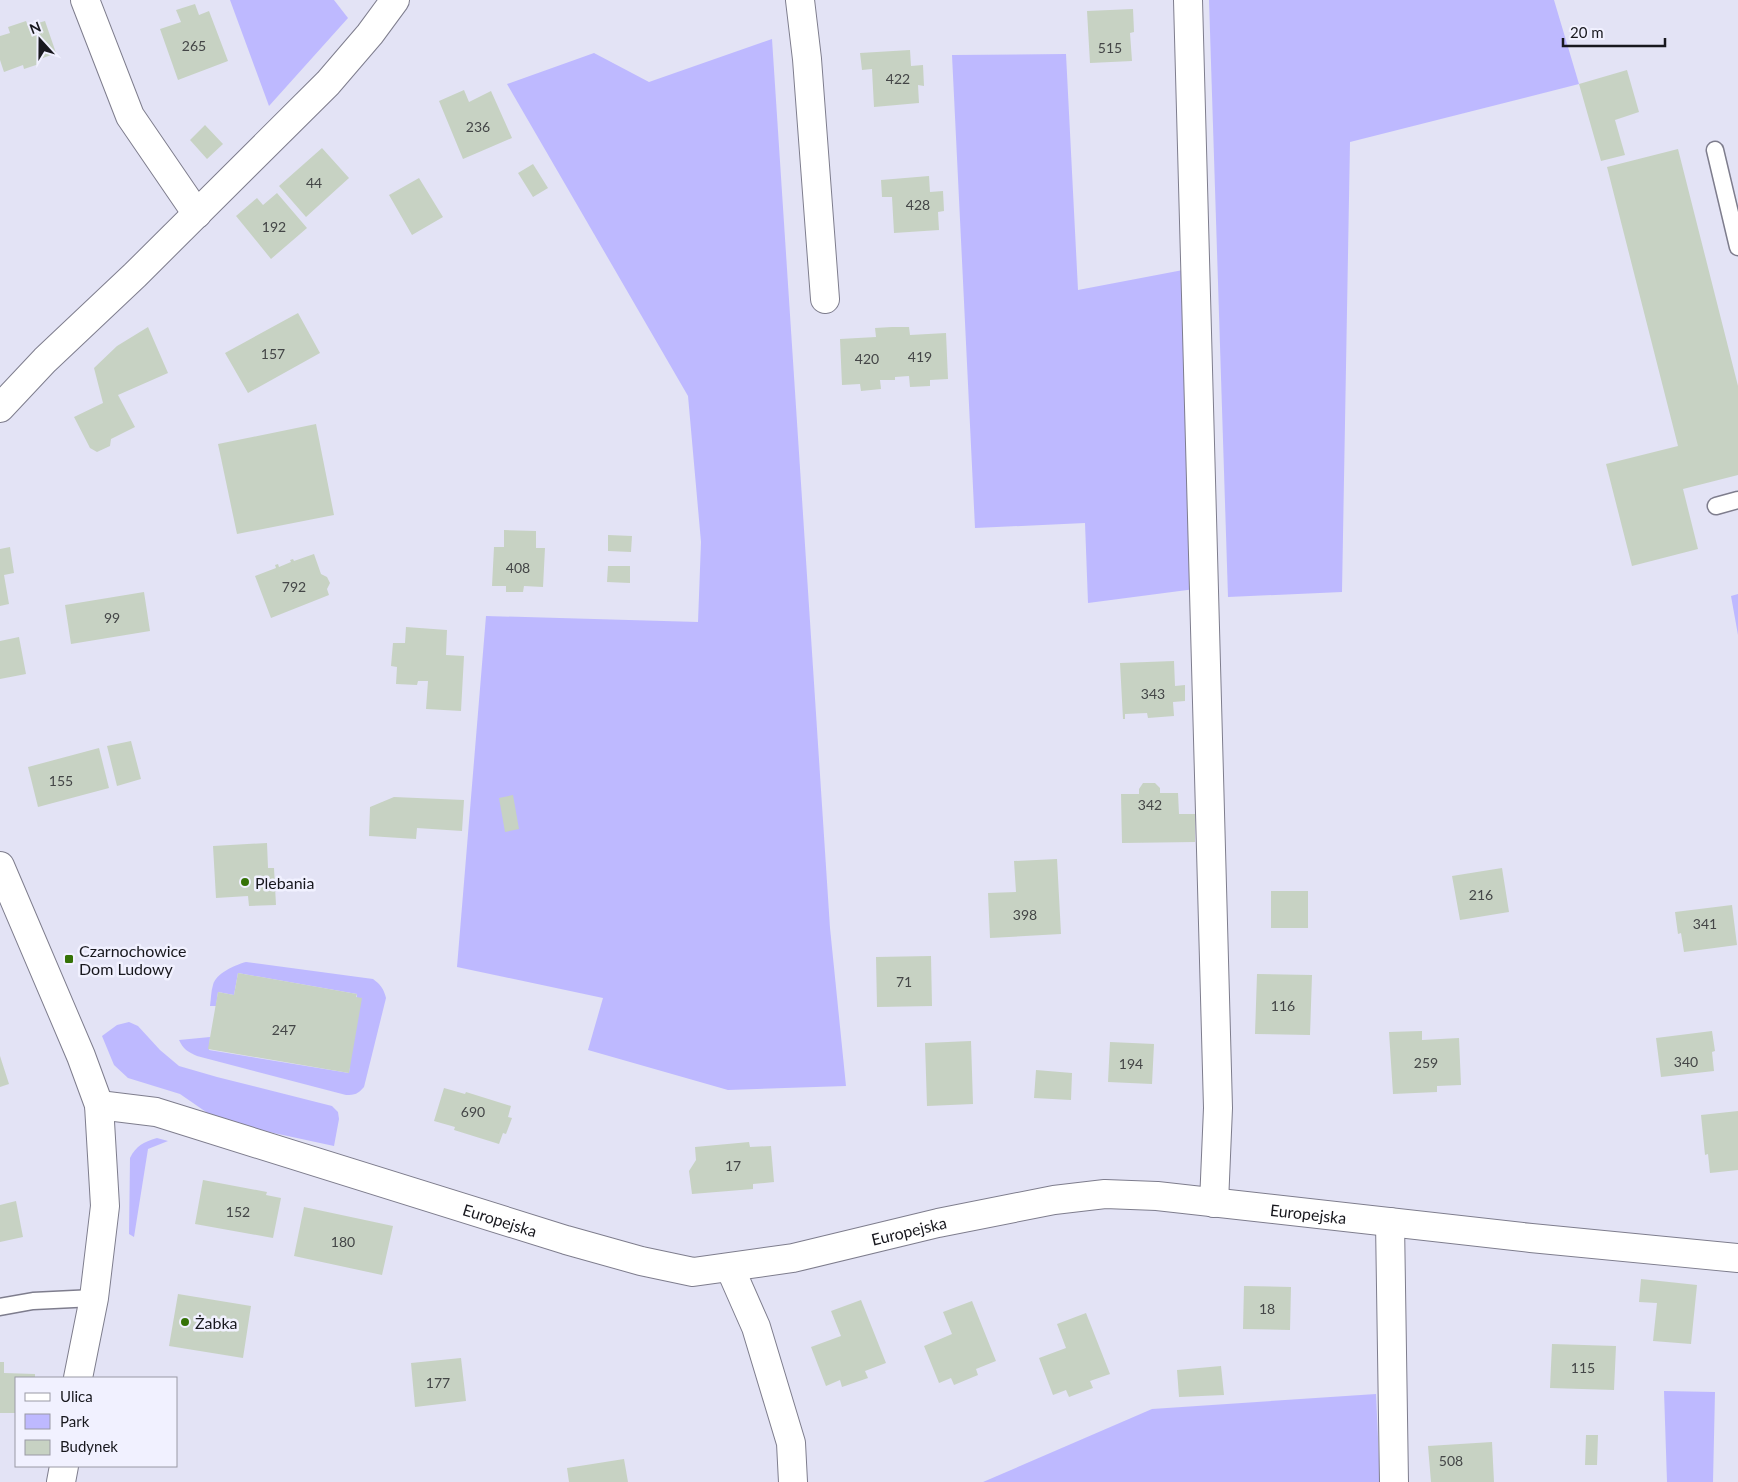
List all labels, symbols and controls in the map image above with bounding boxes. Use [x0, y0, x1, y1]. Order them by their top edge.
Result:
north arrow [15, 15, 65, 65]
scale bar [1563, 15, 1666, 47]
text: N [27, 18, 43, 37]
text: 20 m [1570, 23, 1604, 41]
house number: 265 [182, 37, 206, 54]
house number: 515 [1098, 39, 1122, 56]
house number: 422 [886, 70, 910, 87]
house number: 236 [466, 118, 490, 135]
house number: 44 [306, 174, 322, 191]
house number: 428 [906, 196, 930, 213]
house number: 192 [262, 218, 286, 235]
house number: 157 [261, 345, 285, 362]
house number: 419 [908, 348, 932, 365]
house number: 420 [855, 350, 879, 367]
house number: 408 [506, 559, 530, 576]
house number: 792 [282, 578, 306, 595]
house number: 99 [104, 609, 120, 626]
house number: 343 [1141, 685, 1165, 702]
house number: 155 [49, 772, 73, 789]
house number: 342 [1138, 796, 1162, 813]
place label: Plebania [255, 873, 314, 892]
marker: Plebania [239, 876, 251, 888]
house number: 216 [1469, 886, 1493, 903]
house number: 398 [1013, 906, 1037, 923]
house number: 341 [1693, 915, 1717, 932]
place label: Czarnochowice Dom Ludowy [79, 941, 187, 978]
marker: Czarnochowice Dom Ludowy [63, 953, 75, 965]
house number: 71 [896, 973, 912, 990]
house number: 116 [1271, 997, 1295, 1014]
house number: 247 [272, 1021, 296, 1038]
house number: 340 [1674, 1053, 1698, 1070]
house number: 259 [1414, 1054, 1438, 1071]
house number: 194 [1119, 1055, 1143, 1072]
house number: 690 [461, 1103, 485, 1120]
house number: 17 [725, 1157, 741, 1174]
street label: Europejska [461, 1199, 540, 1240]
street label: Europejska [1269, 1199, 1347, 1227]
house number: 152 [226, 1203, 250, 1220]
street label: Europejska [869, 1212, 948, 1248]
house number: 180 [331, 1233, 355, 1250]
house number: 18 [1259, 1300, 1275, 1317]
place label: Żabka [195, 1313, 238, 1332]
marker: Żabka [179, 1316, 191, 1328]
house number: 115 [1571, 1359, 1595, 1376]
house number: 177 [426, 1374, 450, 1391]
legend [15, 1377, 178, 1467]
text: Ulica [60, 1387, 93, 1405]
text: Park [60, 1412, 90, 1430]
text: Budynek [60, 1437, 118, 1455]
house number: 508 [1439, 1452, 1463, 1469]

